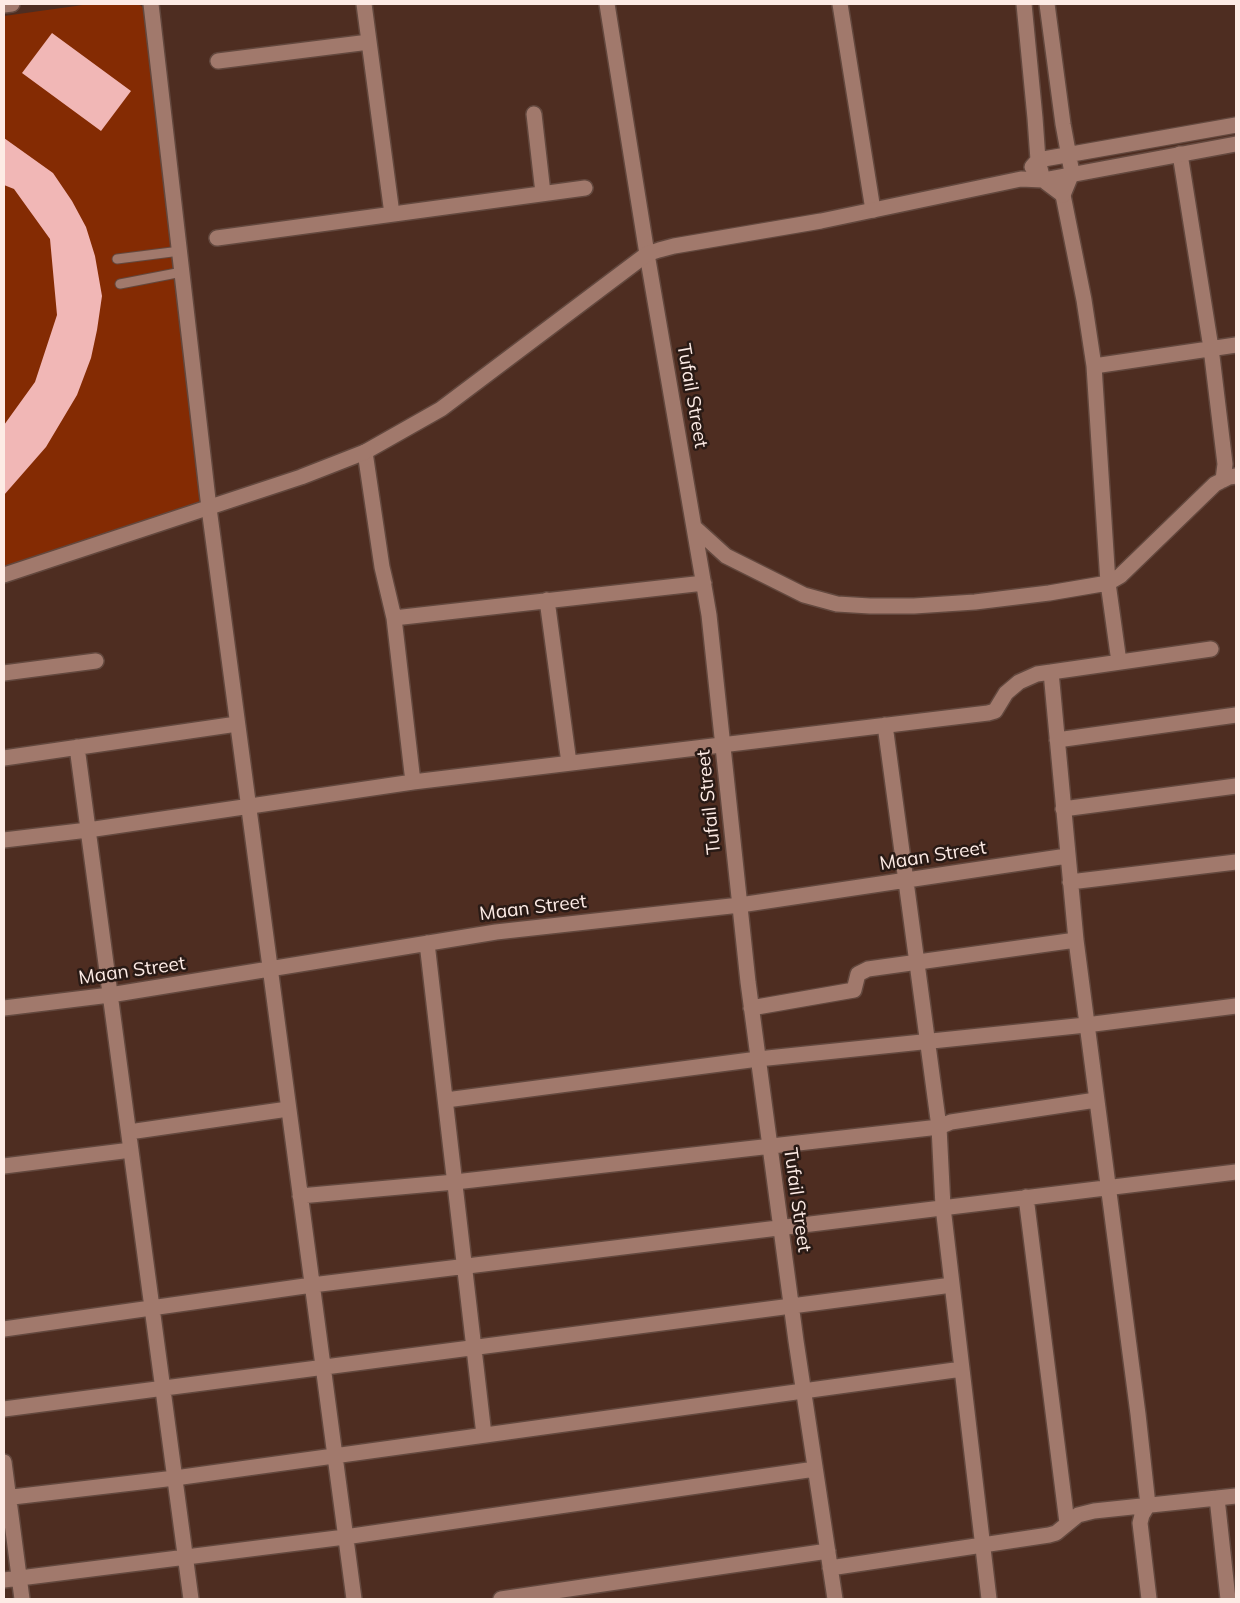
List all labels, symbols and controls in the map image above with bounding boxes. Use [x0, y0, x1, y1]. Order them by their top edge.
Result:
street label: Tufail Street [672, 342, 712, 450]
street label: Tufail Street [692, 748, 726, 856]
street label: Maan Street [878, 836, 988, 876]
street label: Maan Street [478, 890, 588, 926]
street label: Maan Street [77, 952, 187, 990]
street label: Tufail Street [778, 1146, 816, 1254]

